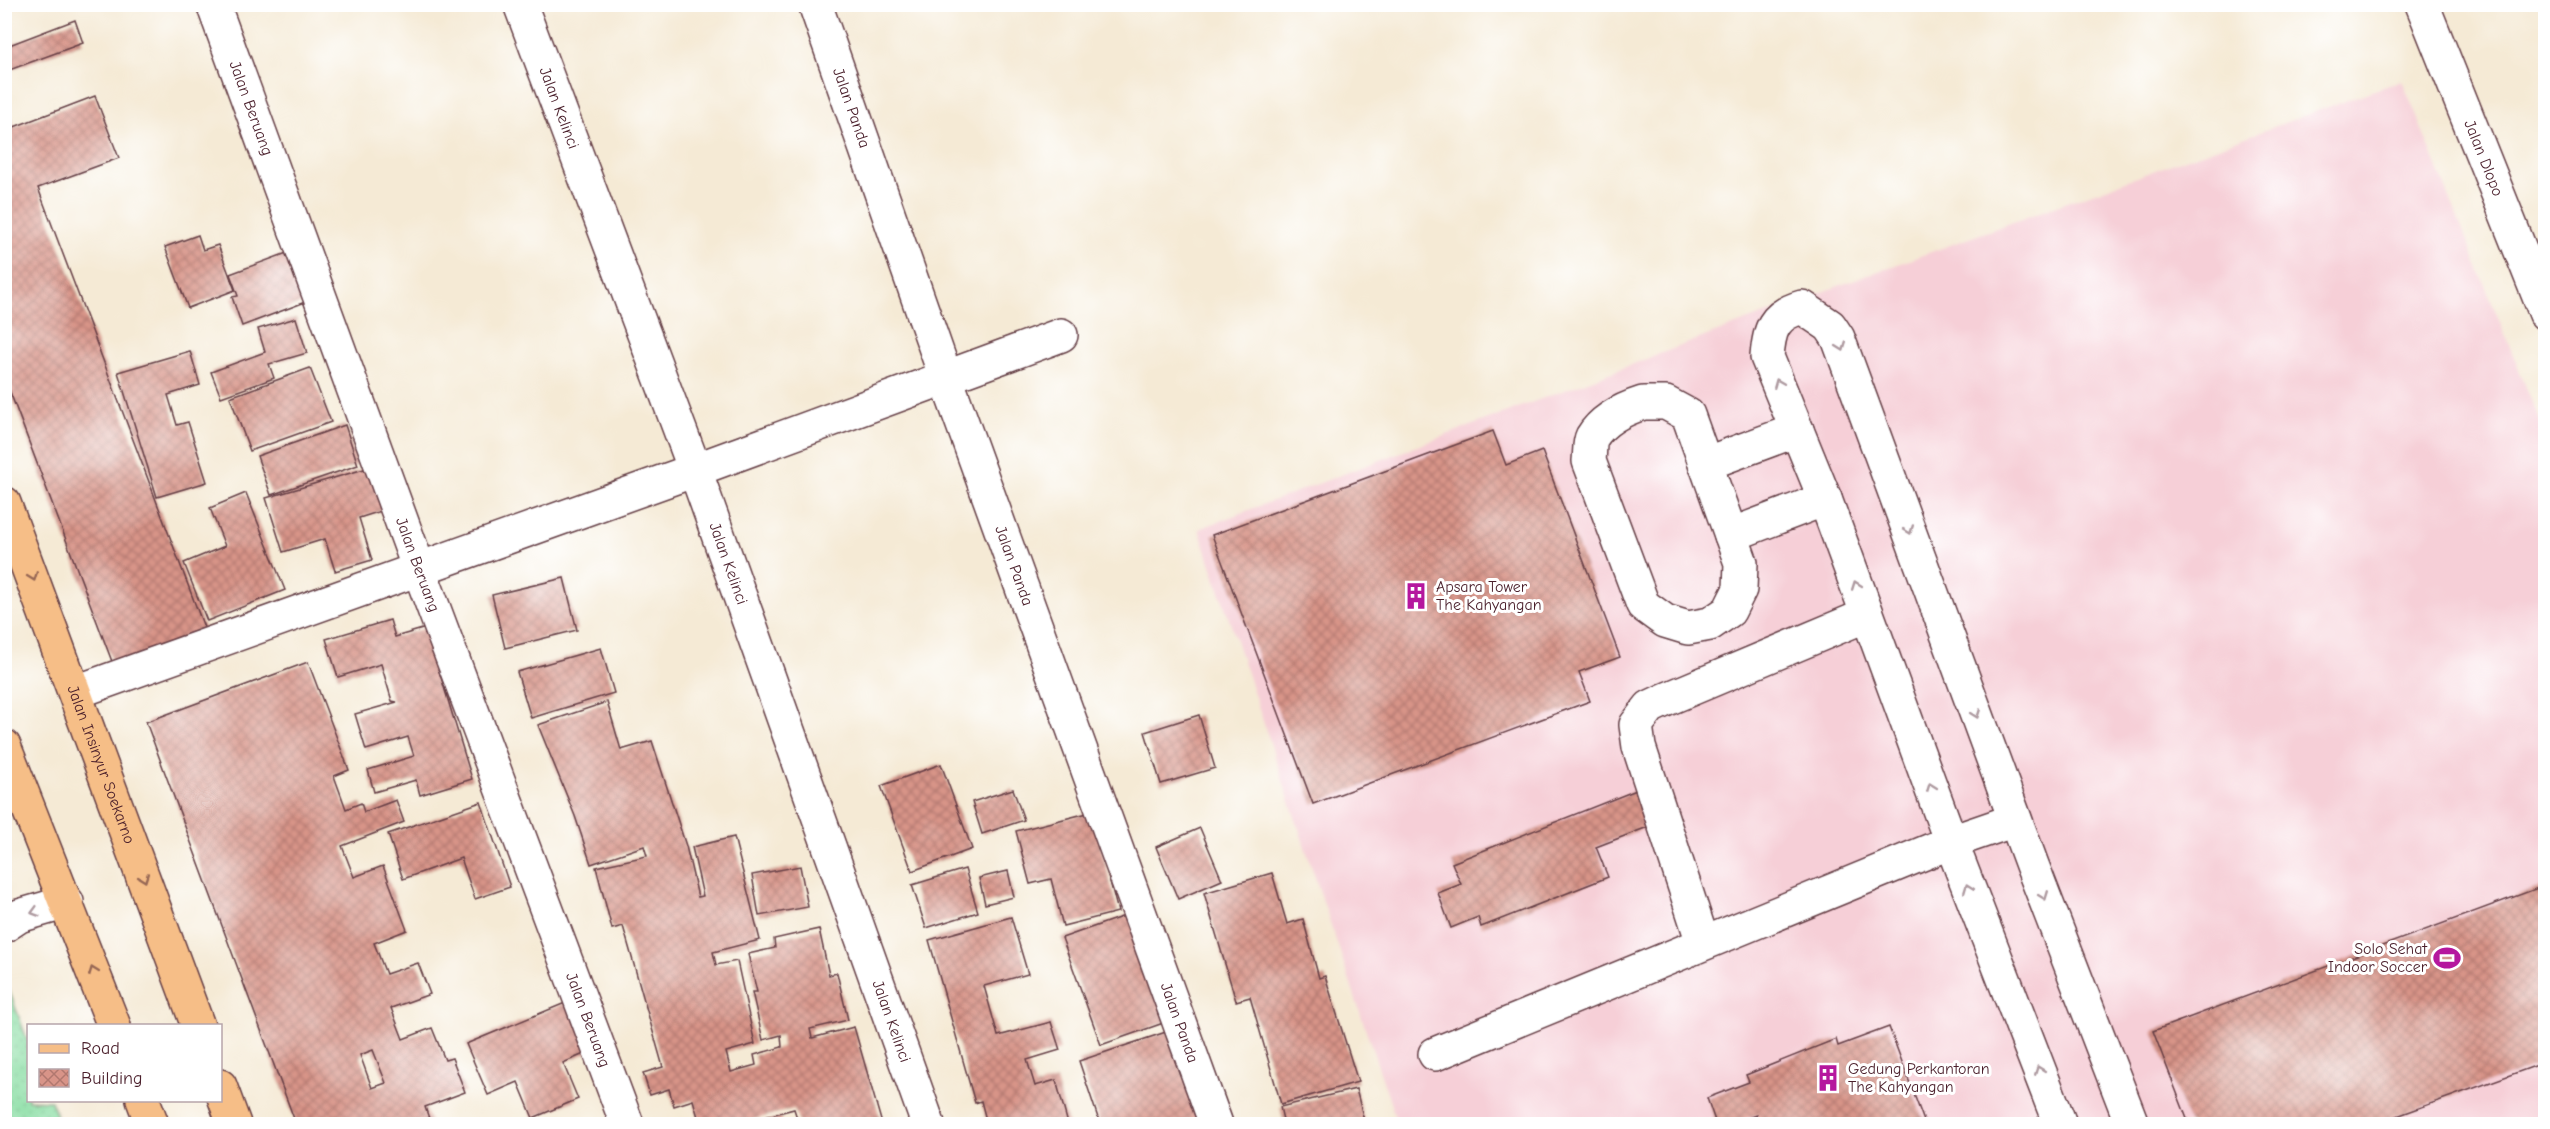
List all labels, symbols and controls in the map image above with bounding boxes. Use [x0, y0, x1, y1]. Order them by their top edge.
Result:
street label: Jalan Beruang [225, 58, 277, 158]
street label: Jalan Kelinci [535, 65, 583, 151]
street label: Jalan Panda [829, 65, 874, 150]
street label: Jalan Dlopo [2460, 117, 2507, 199]
one-way arrow [1834, 341, 1847, 352]
one-way arrow [1773, 379, 1785, 390]
street label: Jalan Beruang [392, 515, 443, 615]
street label: Jalan Kelinci [705, 520, 751, 607]
street label: Jalan Panda [991, 523, 1037, 608]
one-way arrow [1901, 525, 1914, 535]
one-way arrow [25, 571, 38, 582]
place label: Apsara Tower The Kahyangan [1436, 578, 1542, 614]
one-way arrow [1851, 580, 1864, 591]
building icon: Apsara Tower The Kahyangan [1401, 581, 1431, 611]
street label: Jalan Insinyur Soekarno [63, 683, 139, 846]
one-way arrow [1968, 708, 1981, 718]
one-way arrow [1925, 783, 1938, 793]
one-way arrow [137, 872, 150, 883]
one-way arrow [1963, 883, 1976, 894]
one-way arrow [2036, 891, 2049, 901]
one-way arrow [30, 905, 40, 917]
place label: Solo Sehat Indoor Soccer [2328, 940, 2428, 976]
sports icon: Solo Sehat Indoor Soccer [2432, 943, 2462, 973]
one-way arrow [88, 966, 101, 977]
street label: Jalan Beruang [562, 970, 614, 1070]
street label: Jalan Kelinci [869, 978, 914, 1065]
street label: Jalan Panda [1157, 980, 1202, 1065]
legend [27, 1024, 222, 1102]
text: Road [81, 1038, 120, 1059]
place label: Gedung Perkantoran The Kahyangan [1848, 1060, 1990, 1096]
building icon: Gedung Perkantoran The Kahyangan [1813, 1063, 1843, 1093]
one-way arrow [2034, 1065, 2046, 1076]
text: Building [81, 1068, 143, 1089]

